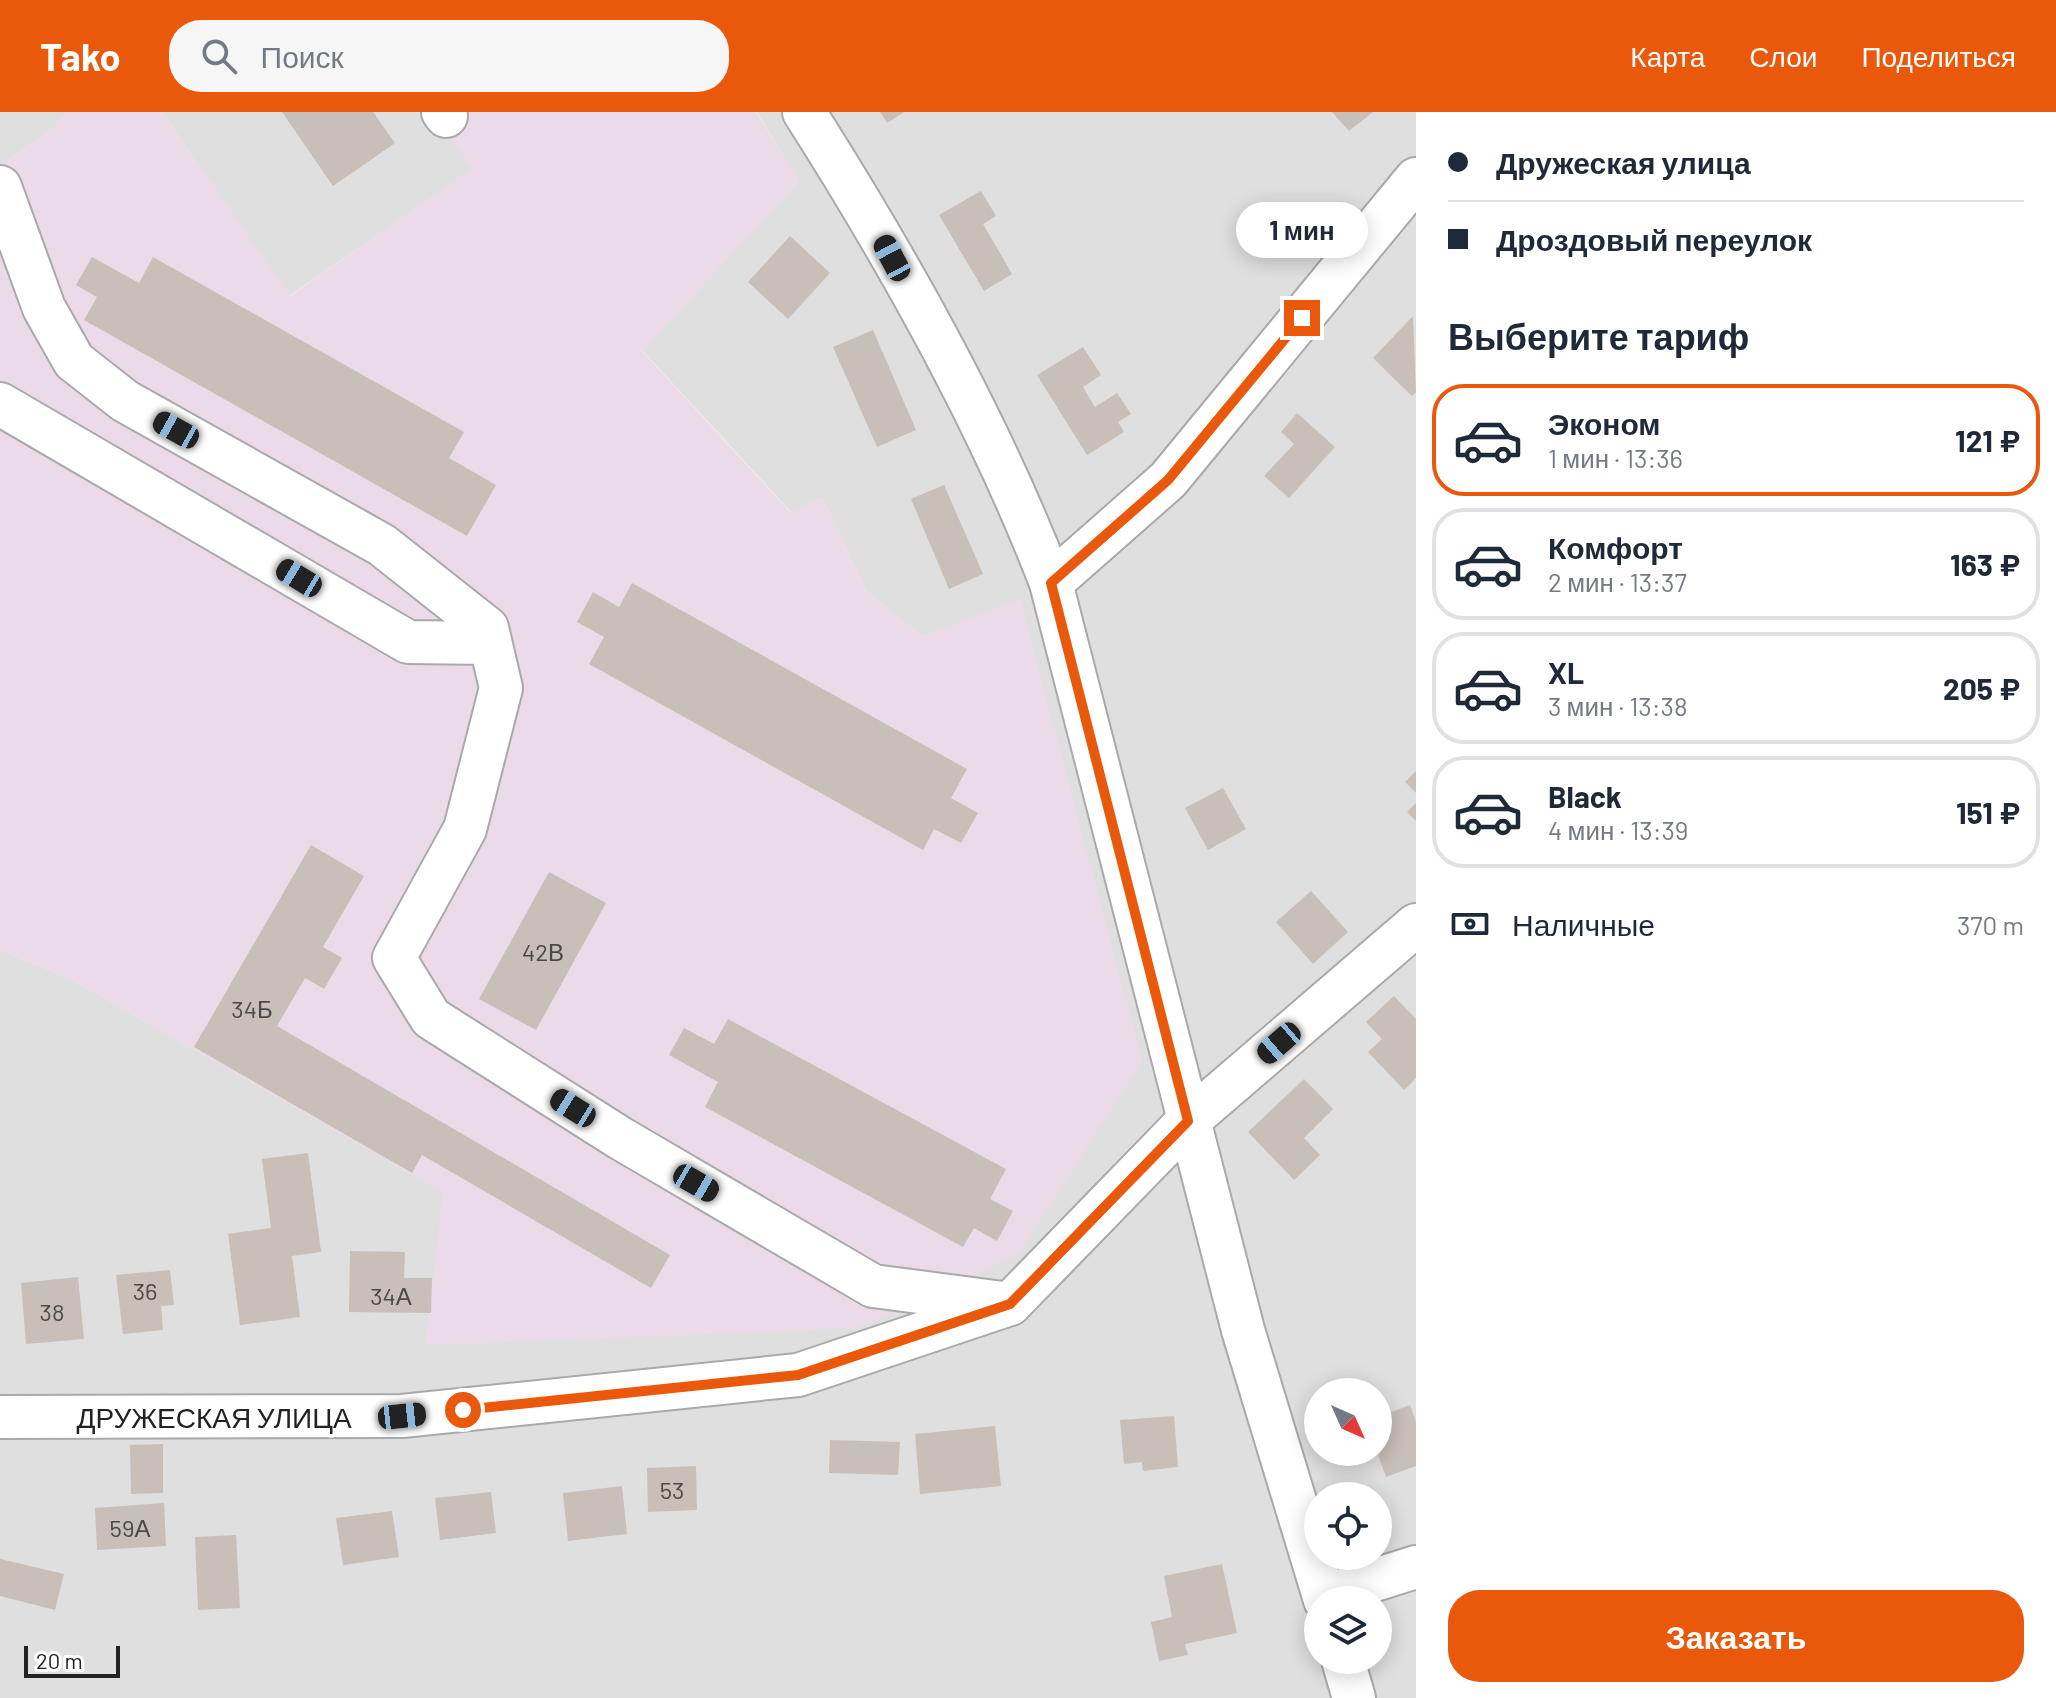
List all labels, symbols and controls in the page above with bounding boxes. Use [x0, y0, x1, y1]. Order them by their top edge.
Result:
search box [169, 20, 729, 92]
text: Tako [40, 33, 121, 79]
icon: search [197, 34, 241, 78]
text: Поиск [261, 38, 344, 74]
text: Карта [1630, 39, 1705, 73]
text: Слои [1749, 39, 1817, 73]
text: Поделиться [1861, 39, 2016, 73]
text: Дружеская улица [1496, 144, 1751, 180]
callout: 1 мин [1236, 202, 1368, 258]
text: 1 мин [1269, 214, 1335, 245]
text: Дроздовый переулок [1496, 221, 1812, 257]
car [870, 231, 914, 285]
route end [1284, 300, 1320, 336]
text: Выберите тариф [1448, 314, 1749, 357]
icon: car [1452, 404, 1524, 476]
text: Эконом [1548, 405, 1661, 441]
car [149, 408, 203, 452]
text: 121 ₽ [1955, 422, 2020, 458]
text: 1 мин · 13:36 [1548, 442, 1683, 473]
icon: car [1452, 528, 1524, 600]
text: Комфорт [1548, 529, 1683, 565]
text: 163 ₽ [1950, 546, 2020, 582]
car [272, 555, 326, 601]
text: 2 мин · 13:37 [1548, 566, 1687, 597]
icon: car [1452, 652, 1524, 724]
text: XL [1548, 654, 1584, 690]
text: 205 ₽ [1943, 670, 2020, 706]
text: 3 мин · 13:38 [1548, 690, 1687, 721]
icon: car [1452, 776, 1524, 848]
text: Black [1548, 778, 1622, 814]
text: 151 ₽ [1956, 794, 2020, 830]
text: 4 мин · 13:39 [1548, 814, 1688, 845]
icon: cash [1448, 902, 1492, 946]
text: Наличные [1512, 906, 1655, 942]
text: 370 m [1957, 909, 2024, 940]
house number: 42В [522, 937, 564, 966]
house number: 34Б [231, 994, 273, 1023]
car [1253, 1018, 1305, 1068]
car [546, 1085, 600, 1131]
car [669, 1161, 723, 1205]
house number: 36 [133, 1276, 157, 1305]
house number: 34А [370, 1281, 412, 1310]
house number: 38 [40, 1297, 64, 1326]
north arrow [1304, 1378, 1392, 1466]
map controls [1304, 1378, 1392, 1674]
route start [445, 1392, 481, 1428]
street label: ДРУЖЕСКАЯ УЛИЦА [76, 1400, 352, 1434]
car [377, 1402, 427, 1430]
house number: 53 [660, 1475, 684, 1504]
button: locate [1304, 1482, 1392, 1570]
house number: 59А [110, 1513, 150, 1542]
button: layers [1304, 1586, 1392, 1674]
button: Заказать [1448, 1590, 2024, 1682]
scale bar [24, 1642, 120, 1678]
text: 20 m [36, 1647, 83, 1673]

